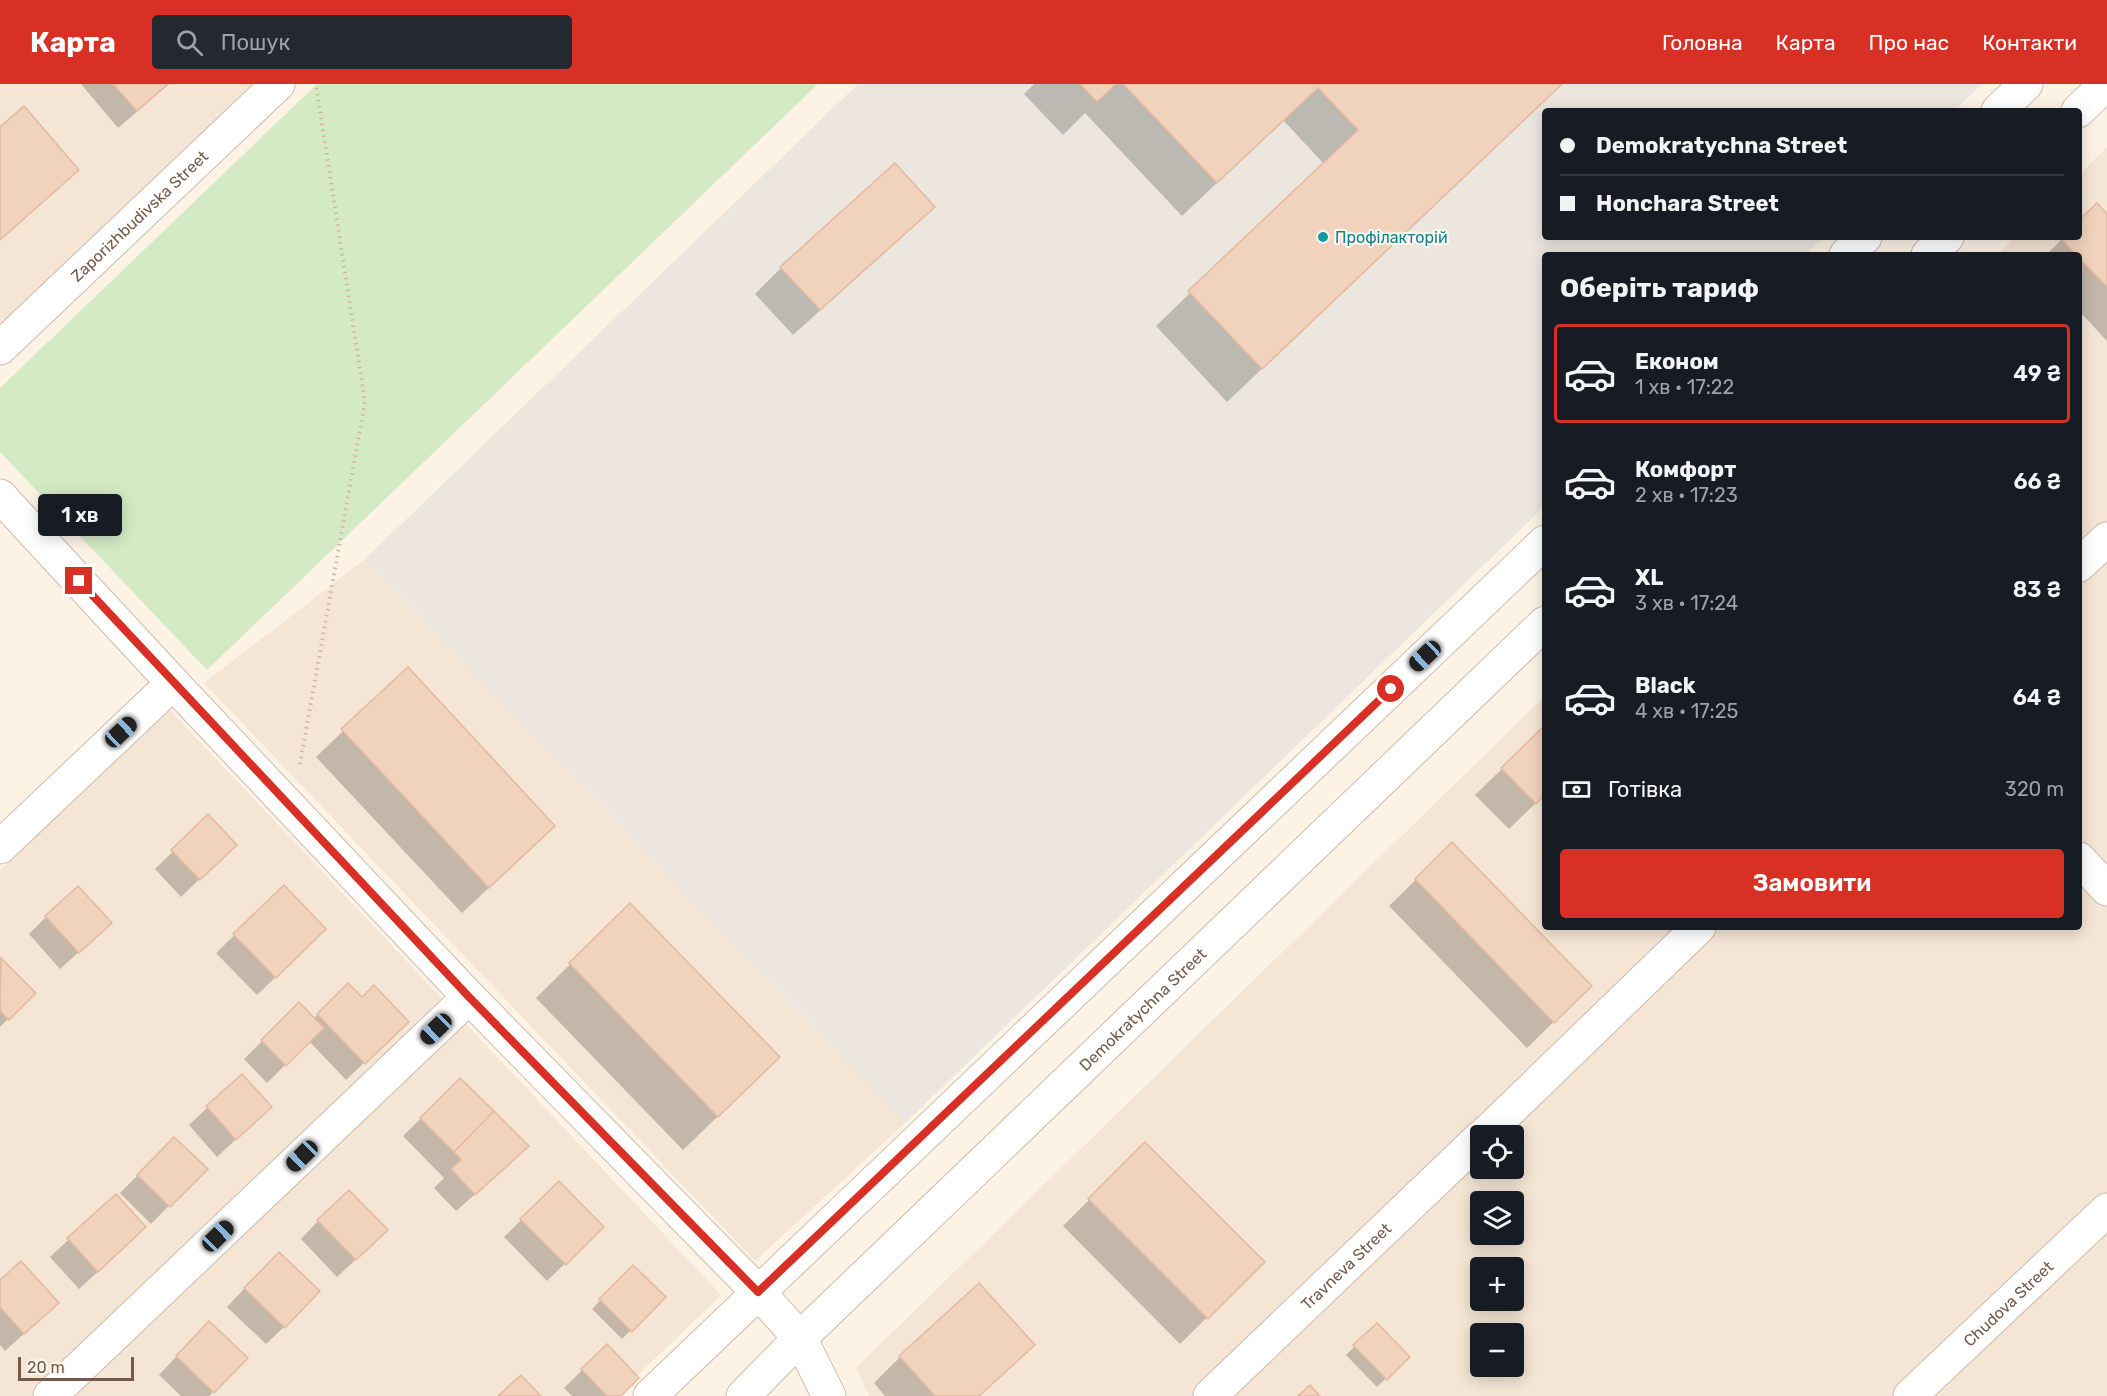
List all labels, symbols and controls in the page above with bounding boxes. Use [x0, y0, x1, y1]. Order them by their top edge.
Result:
search box [152, 15, 572, 69]
text: Карта [30, 26, 116, 59]
icon: search [173, 26, 206, 59]
text: Пошук [221, 29, 290, 56]
text: Головна [1662, 30, 1743, 55]
text: Карта [1776, 30, 1836, 55]
text: Про нас [1869, 30, 1949, 55]
text: Контакти [1982, 30, 2077, 55]
text: Demokratychna Street [1596, 132, 1847, 159]
street label: Zaporizhbudivska Street [67, 146, 212, 285]
text: Honchara Street [1596, 190, 1779, 217]
place label: Профілакторій [1335, 228, 1448, 247]
marker: Профілакторій [1316, 230, 1330, 244]
text: Оберіть тариф [1560, 272, 1759, 304]
icon: car [1563, 347, 1617, 401]
text: Економ [1635, 348, 1719, 375]
text: 49 ₴ [2013, 360, 2061, 387]
text: 1 хв · 17:22 [1635, 375, 1734, 399]
icon: car [1563, 455, 1617, 509]
text: Комфорт [1635, 456, 1736, 483]
text: 66 ₴ [2013, 468, 2061, 495]
text: 2 хв · 17:23 [1635, 483, 1738, 507]
callout: 1 хв [37, 494, 121, 536]
text: 1 хв [61, 503, 99, 527]
icon: car [1563, 563, 1617, 617]
text: XL [1635, 564, 1663, 591]
route end [65, 567, 92, 594]
text: 83 ₴ [2013, 576, 2061, 603]
text: 3 хв · 17:24 [1635, 591, 1738, 615]
car [1406, 637, 1444, 675]
icon: car [1563, 671, 1617, 725]
text: Black [1635, 672, 1696, 699]
route start [1377, 675, 1404, 702]
text: 64 ₴ [2013, 684, 2061, 711]
text: 4 хв · 17:25 [1635, 699, 1738, 723]
car [102, 713, 140, 751]
icon: cash [1560, 773, 1593, 806]
text: Готівка [1608, 776, 1682, 803]
text: 320 m [2005, 777, 2064, 801]
button: Замовити [1560, 849, 2064, 918]
street label: Demokratychna Street [1075, 944, 1210, 1075]
car [417, 1010, 455, 1048]
map controls [1470, 1125, 1524, 1377]
button: locate [1470, 1125, 1524, 1179]
car [283, 1137, 321, 1175]
button: layers [1470, 1191, 1524, 1245]
car [199, 1217, 237, 1255]
street label: Travneva Street [1297, 1219, 1395, 1314]
button: + [1470, 1257, 1524, 1311]
street label: Chudova Street [1959, 1257, 2057, 1350]
button: − [1470, 1323, 1524, 1377]
scale bar [18, 1354, 134, 1382]
text: 20 m [27, 1358, 65, 1377]

